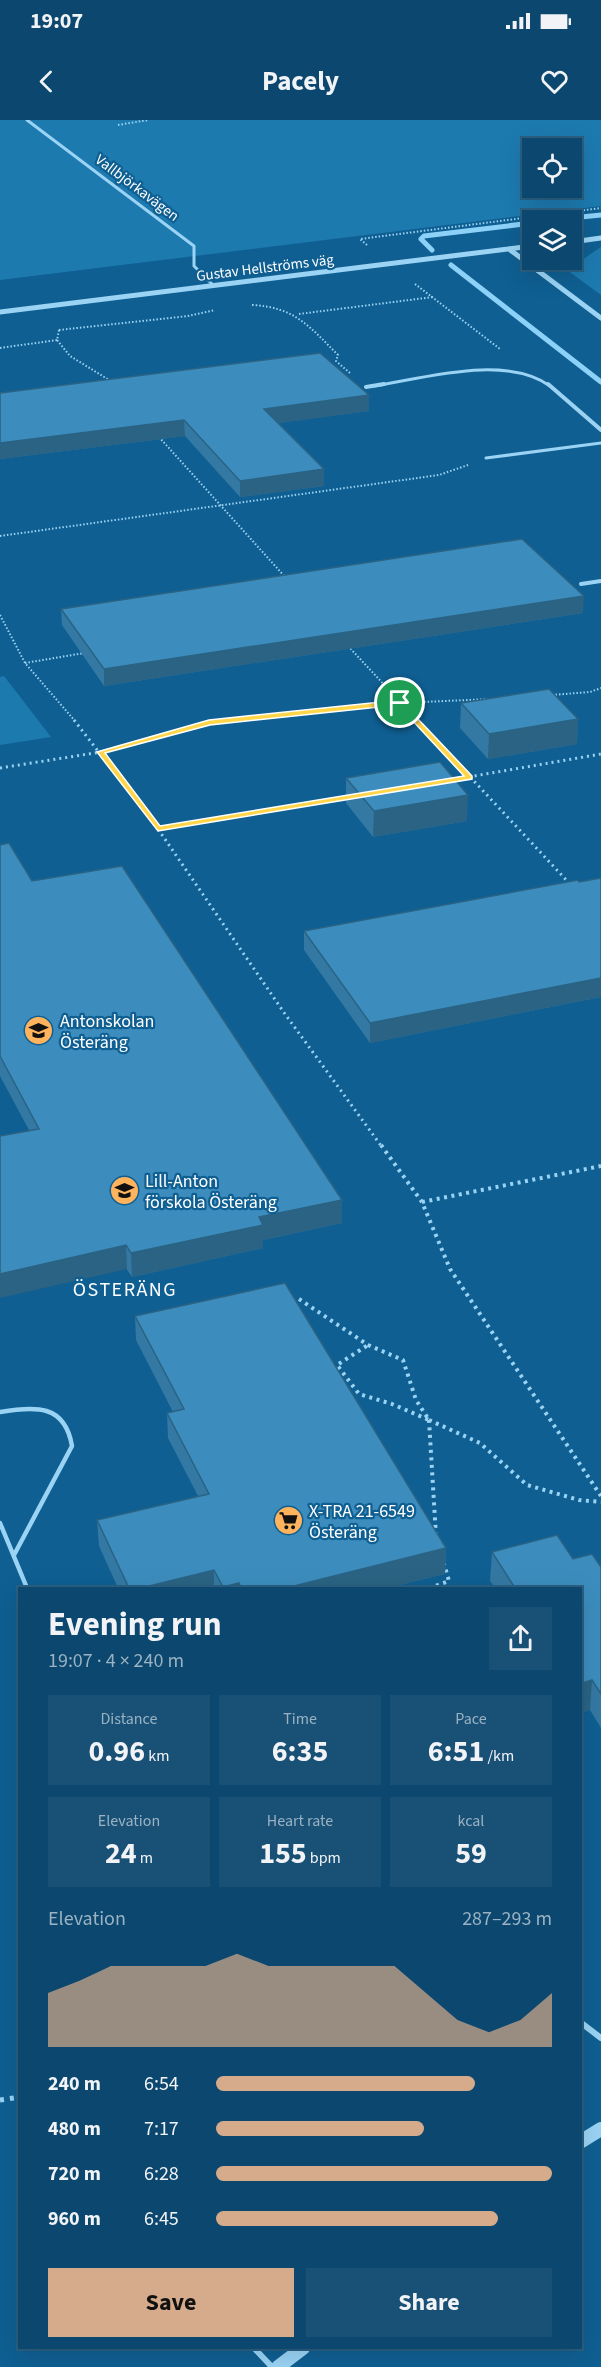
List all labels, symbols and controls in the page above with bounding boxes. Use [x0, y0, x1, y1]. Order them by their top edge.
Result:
text: 19:07 [30, 5, 83, 37]
text: Pacely [262, 62, 339, 101]
icon: back [30, 65, 63, 98]
icon: heart [538, 65, 571, 98]
map controls [522, 138, 582, 270]
button: locate [522, 138, 582, 198]
street label: Vallbjörkavägen [91, 150, 183, 226]
button: layers [522, 210, 582, 270]
street label: Gustav Hellströms väg [195, 249, 335, 287]
pin [374, 677, 425, 728]
icon: arrive [383, 686, 416, 719]
place label: Antonskolan Österäng [60, 1009, 154, 1055]
school or university icon: Antonskolan Österäng [23, 1015, 55, 1047]
place label: Lill-Anton förskola Österäng [145, 1169, 277, 1215]
school or university icon: Lill-Anton förskola Österäng [108, 1175, 140, 1207]
district label: ÖSTERÄNG [73, 1276, 177, 1304]
place label: X-TRA 21-6549 Österäng [309, 1499, 415, 1545]
supermarket icon: X-TRA 21-6549 Österäng [272, 1505, 304, 1537]
text: Evening run [48, 1601, 222, 1648]
button: share [489, 1607, 552, 1670]
text: 19:07 · 4 × 240 m [48, 1647, 184, 1675]
text: Distance [101, 1708, 157, 1730]
text: Time [283, 1708, 317, 1730]
text: Pace [455, 1708, 487, 1730]
text: 0.96 [89, 1730, 145, 1773]
text: 6:35 [272, 1730, 328, 1773]
text: 6:51 [428, 1730, 484, 1773]
text: km [145, 1745, 169, 1767]
text: /km [484, 1745, 514, 1767]
text: Elevation [98, 1810, 160, 1832]
text: Heart rate [267, 1810, 333, 1832]
text: kcal [458, 1810, 484, 1832]
text: 24 [105, 1832, 137, 1875]
text: 155 [259, 1832, 307, 1875]
text: 59 [455, 1832, 487, 1875]
text: m [137, 1847, 153, 1869]
text: bpm [307, 1847, 341, 1869]
text: Elevation [48, 1905, 126, 1933]
text: 287–293 m [462, 1905, 552, 1933]
text: 240 m [48, 2070, 101, 2098]
text: 6:54 [144, 2070, 179, 2098]
text: 480 m [48, 2115, 101, 2143]
text: 7:17 [144, 2115, 179, 2143]
text: 720 m [48, 2160, 101, 2188]
text: 6:28 [144, 2160, 179, 2188]
text: 960 m [48, 2205, 101, 2233]
text: 6:45 [144, 2205, 179, 2233]
button: Save [48, 2268, 294, 2337]
button: Share [306, 2268, 552, 2337]

